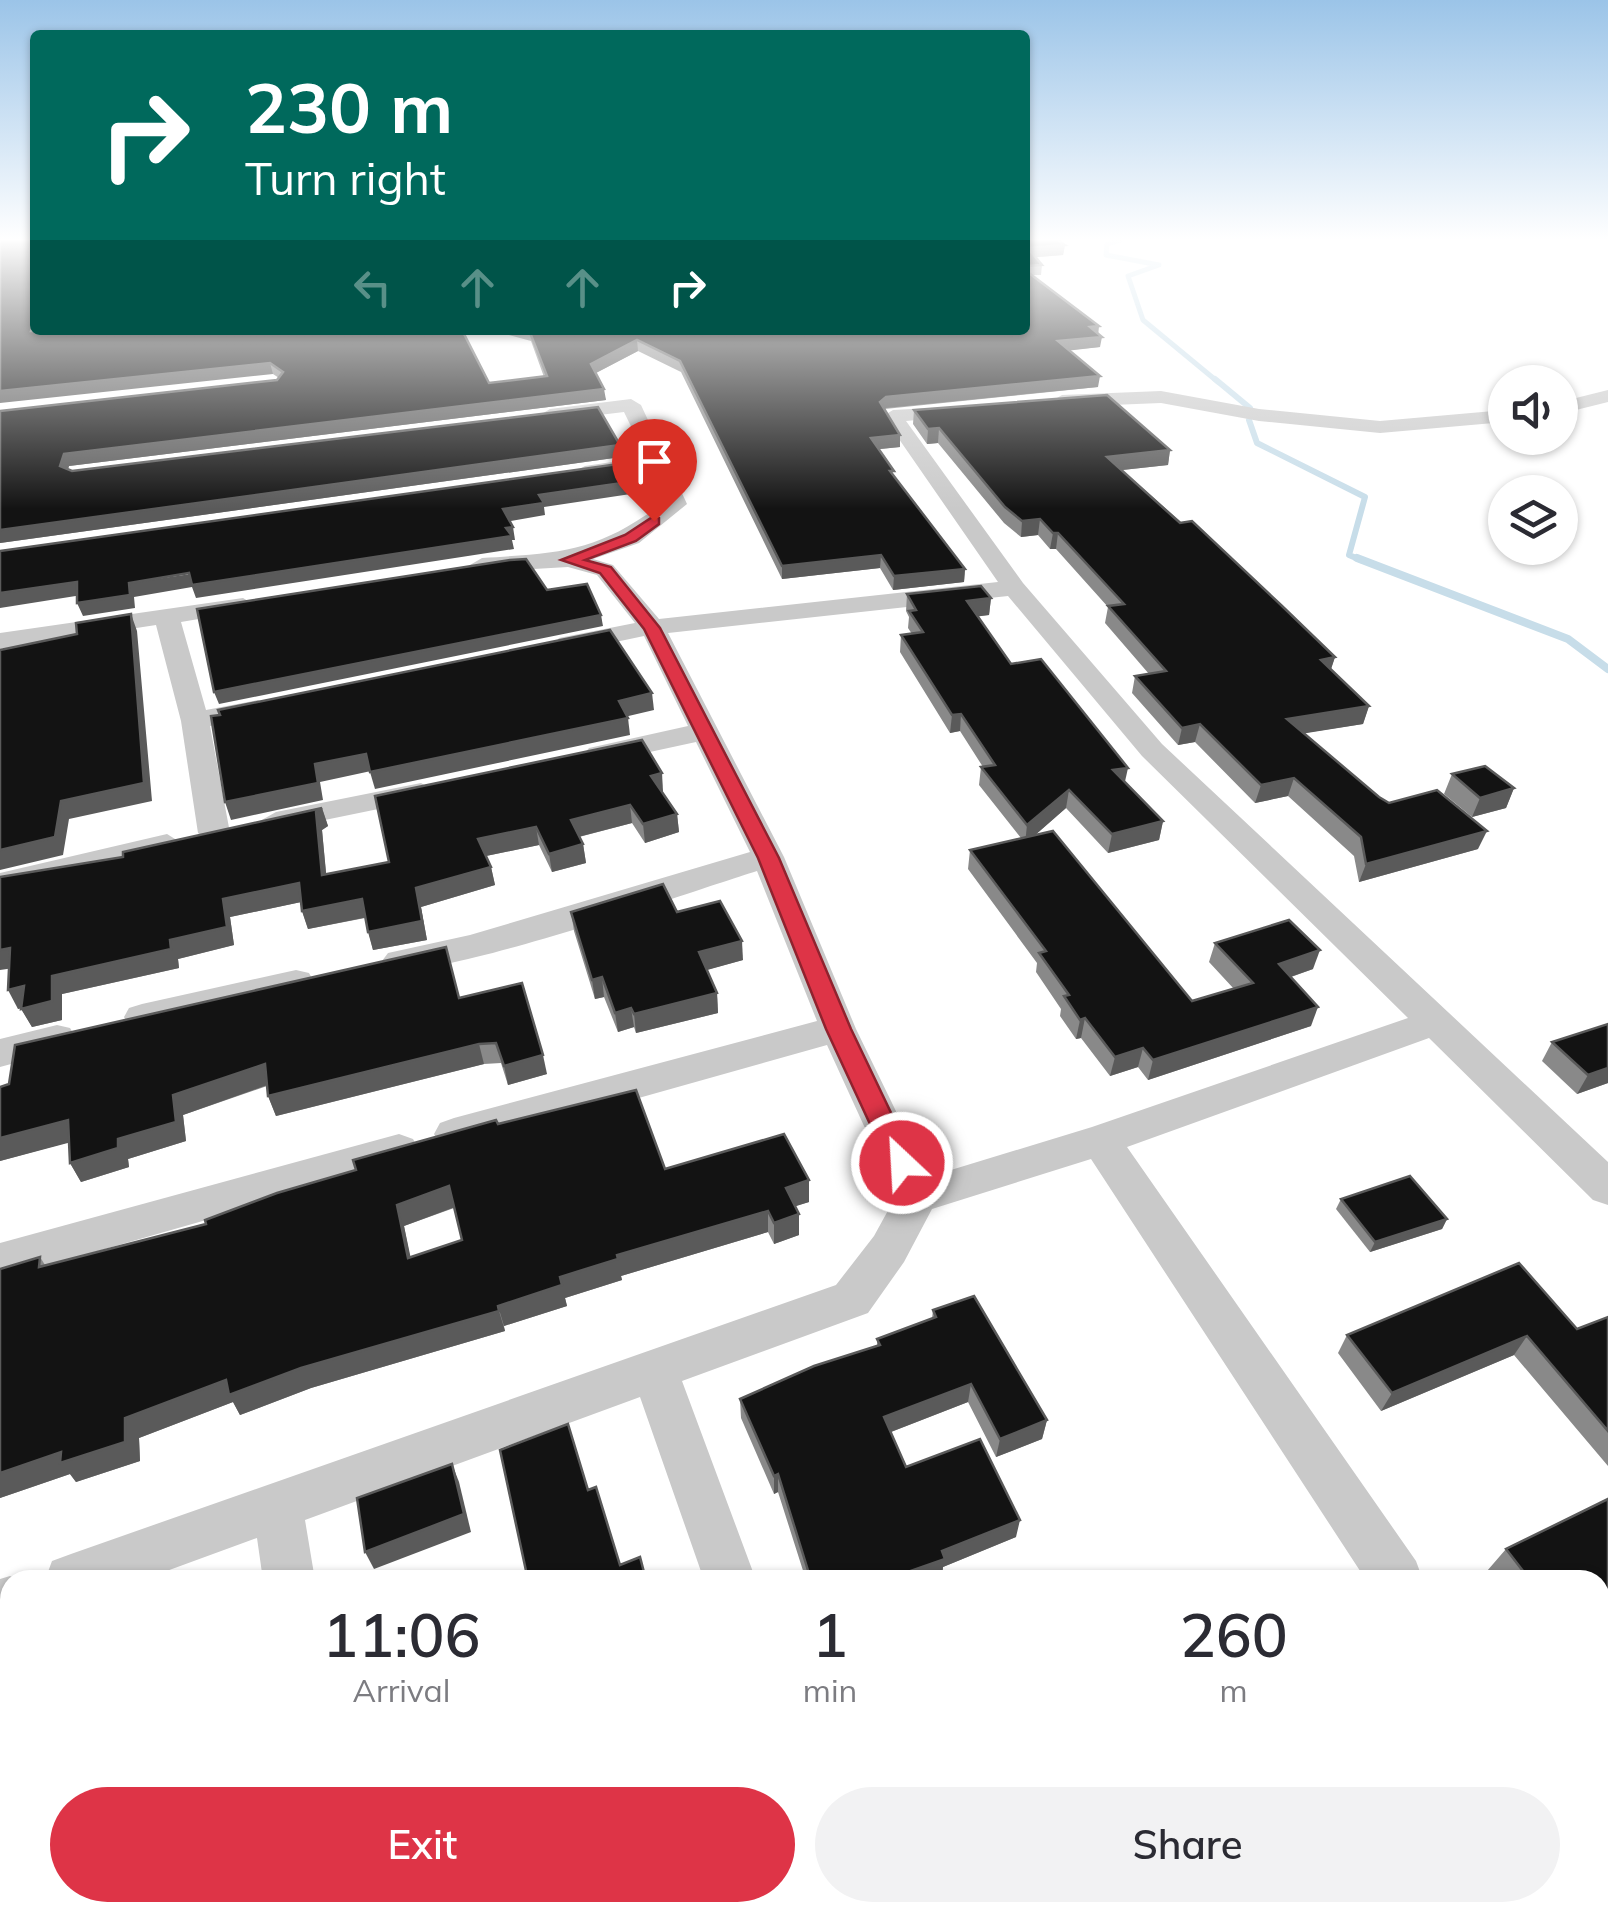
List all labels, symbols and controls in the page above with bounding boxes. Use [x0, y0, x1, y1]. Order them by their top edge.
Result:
text: 230 m [245, 63, 453, 151]
icon: right [80, 70, 210, 200]
text: Turn right [245, 150, 446, 206]
icon: left [345, 260, 400, 315]
icon: ahead [450, 260, 505, 315]
icon: ahead [555, 260, 610, 315]
icon: right [660, 260, 715, 315]
map controls [1488, 365, 1578, 565]
button: sound [1488, 365, 1578, 455]
pin [612, 419, 697, 522]
icon: arrive [627, 434, 682, 489]
button: layers [1488, 475, 1578, 565]
position arrow [850, 1111, 954, 1215]
text: 11:06 [322, 1597, 481, 1672]
text: 1 [812, 1597, 848, 1672]
text: 260 [1180, 1597, 1288, 1672]
text: Arrival [353, 1670, 450, 1710]
text: min [803, 1670, 857, 1710]
text: m [1220, 1670, 1248, 1710]
button: Exit [50, 1787, 795, 1902]
button: Share [815, 1787, 1560, 1902]

